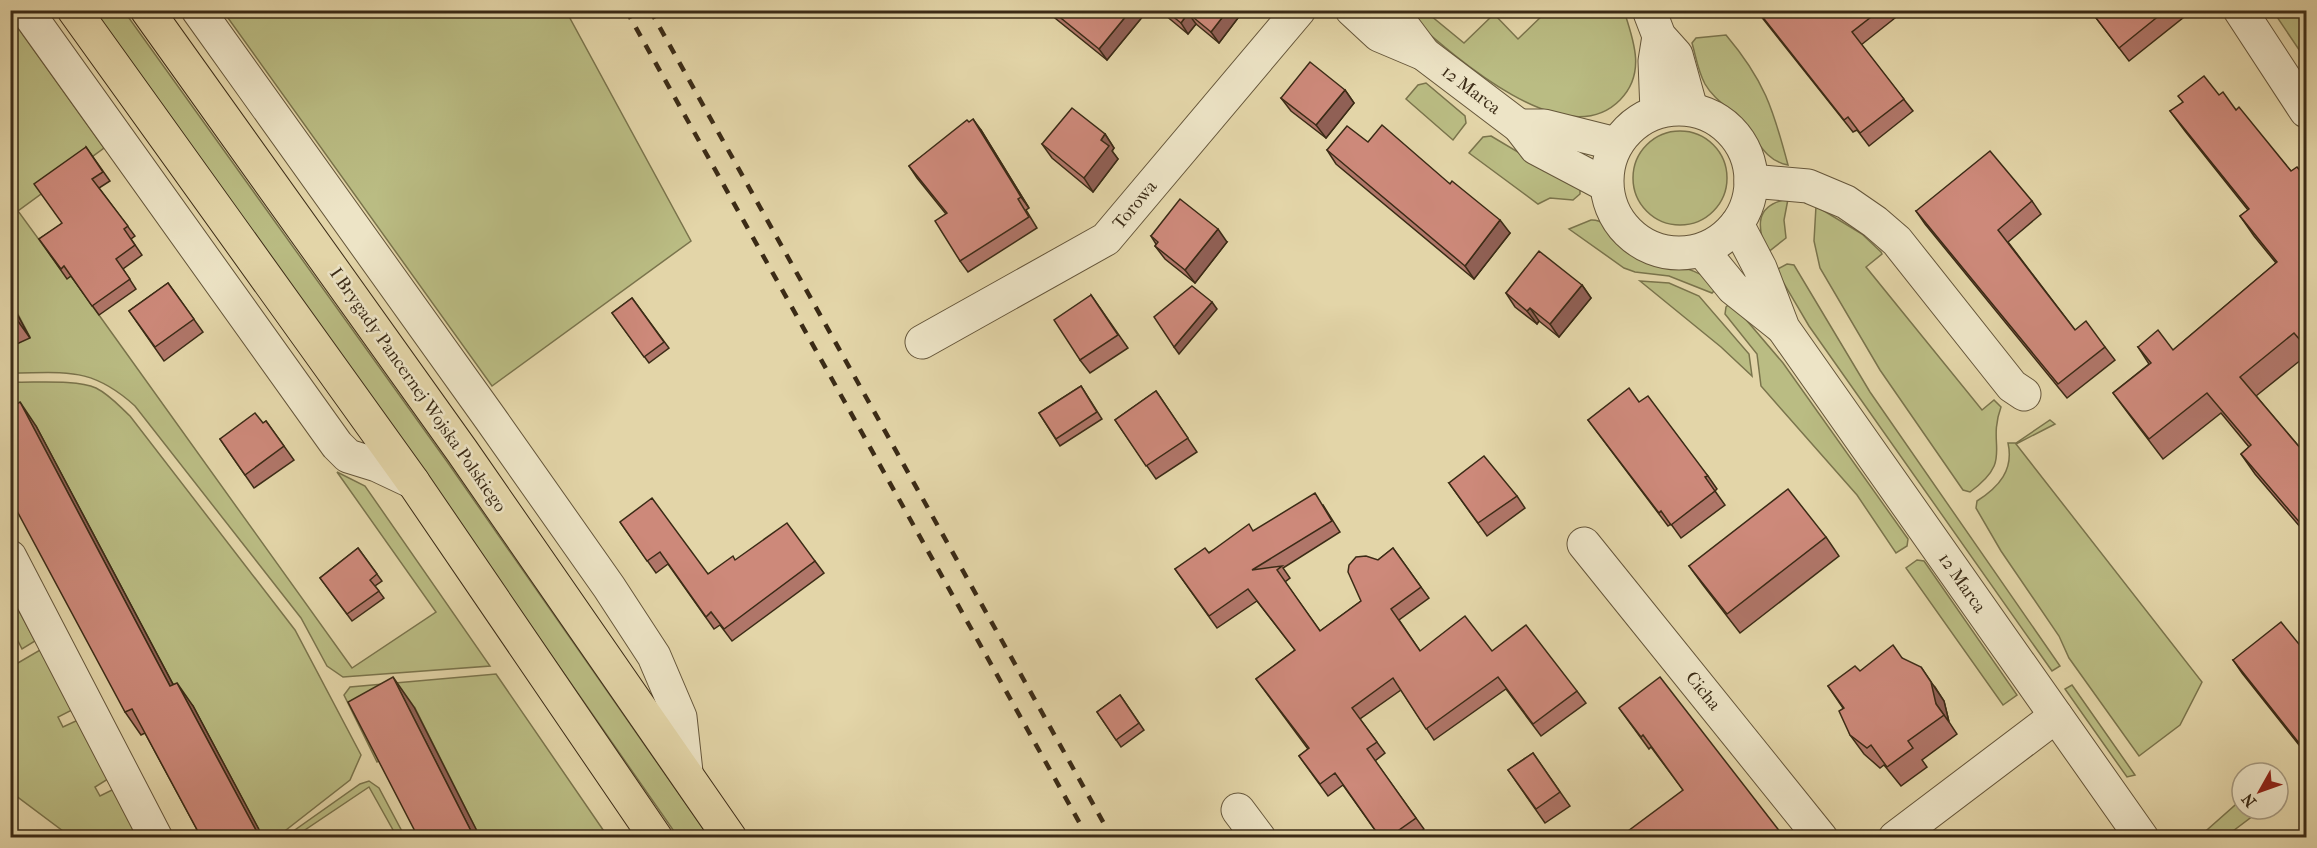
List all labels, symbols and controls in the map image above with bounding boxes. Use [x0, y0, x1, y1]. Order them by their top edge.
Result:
street label: 12 Marca [1437, 61, 1505, 119]
street label: Torowa [1109, 176, 1162, 234]
street label: I Brygady Pancernej Wojska Polskiego [325, 264, 511, 516]
street label: 12 Marca [1934, 549, 1991, 618]
street label: Cicha [1681, 667, 1725, 715]
north arrow [2230, 761, 2290, 821]
text: N [2237, 789, 2260, 811]

